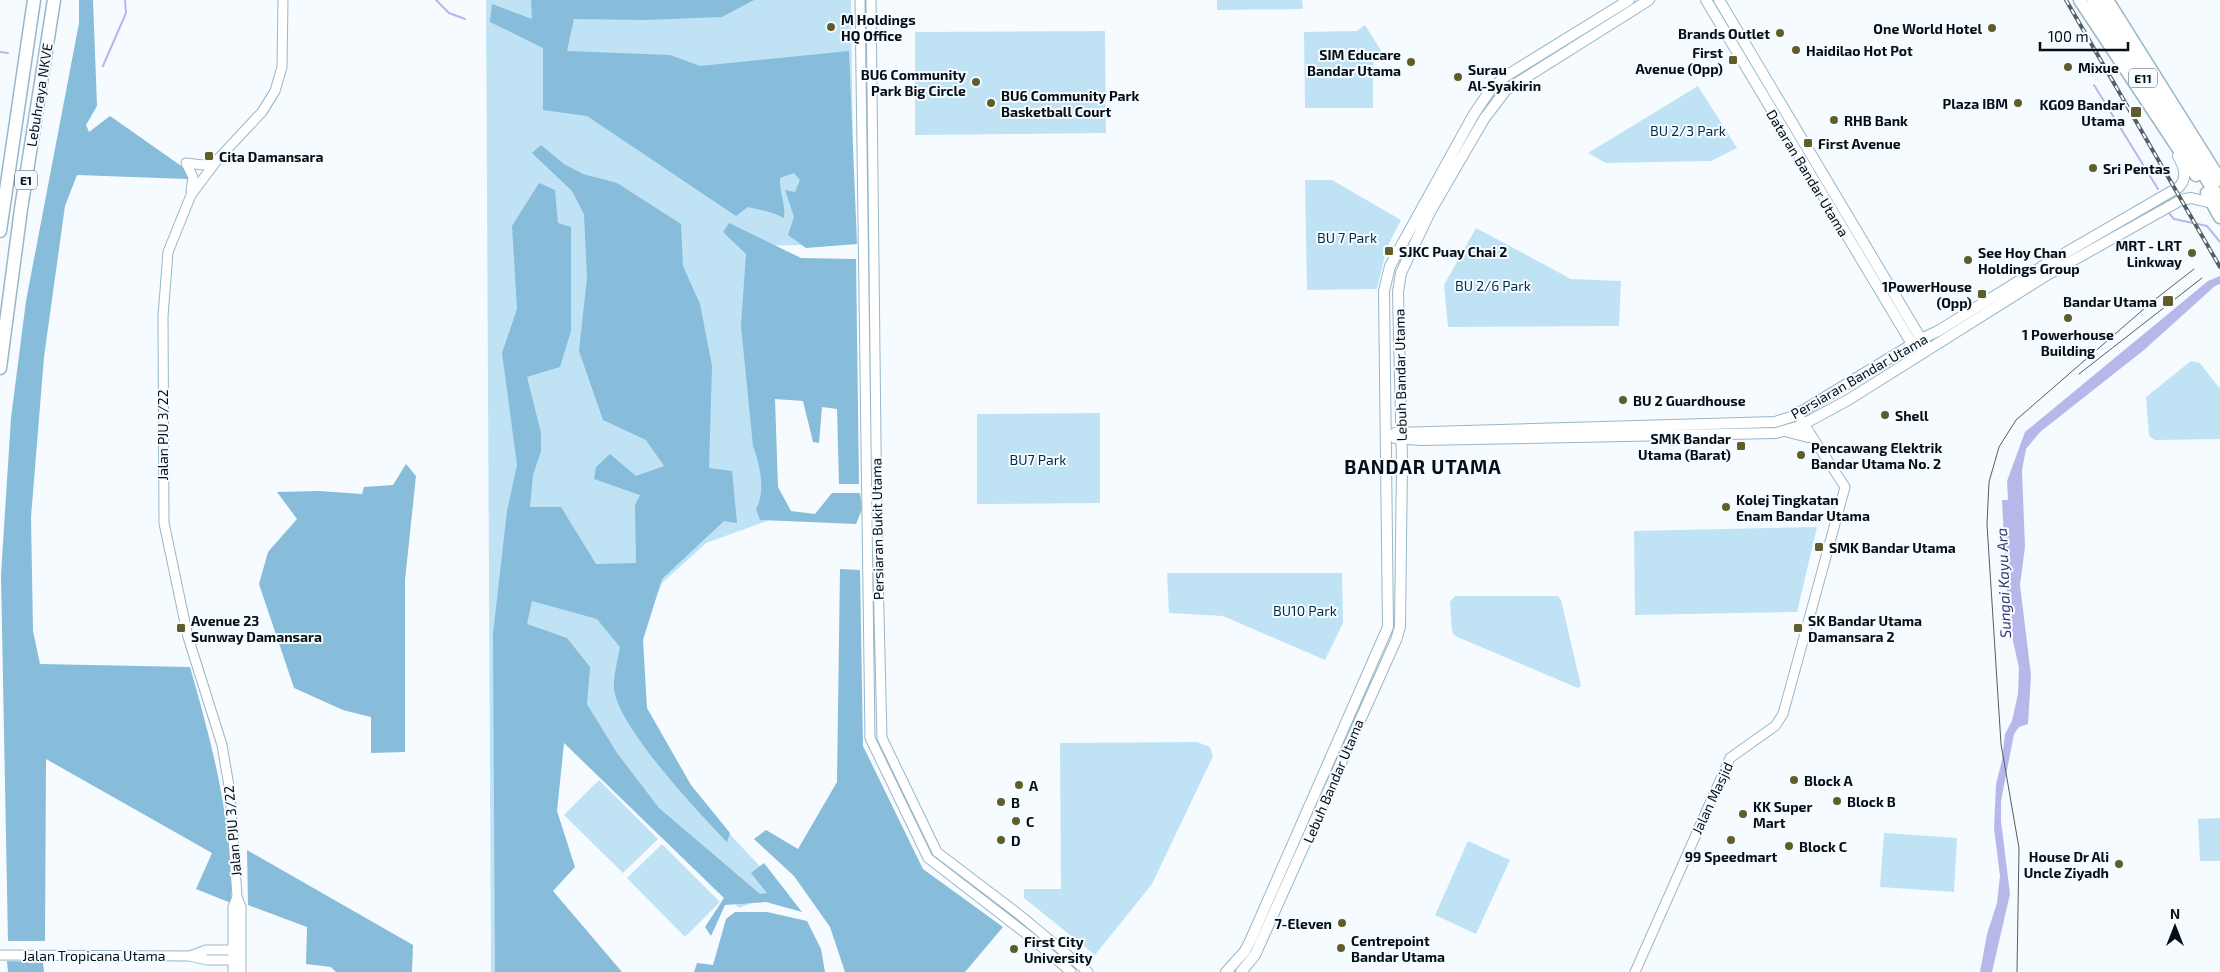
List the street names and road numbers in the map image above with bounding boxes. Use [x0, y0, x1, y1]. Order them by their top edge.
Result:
street label: Lebuhraya NKVE [22, 42, 56, 148]
road number: E11 [2129, 68, 2157, 88]
street label: Dataran Bandar Utama [1763, 106, 1853, 240]
road number: E1 [15, 170, 37, 190]
street label: Lebuh Bandar Utama [1390, 308, 1410, 442]
street label: Persiaran Bandar Utama [1788, 330, 1930, 422]
street label: Jalan PJU 3/22 [154, 389, 171, 481]
street label: Persiaran Bukit Utama [867, 458, 887, 600]
street label: Lebuh Bandar Utama [1299, 717, 1367, 845]
street label: Jalan Masjid [1688, 759, 1736, 837]
street label: Jalan PJU 3/22 [220, 785, 244, 877]
street label: Jalan Tropicana Utama [23, 947, 165, 964]

